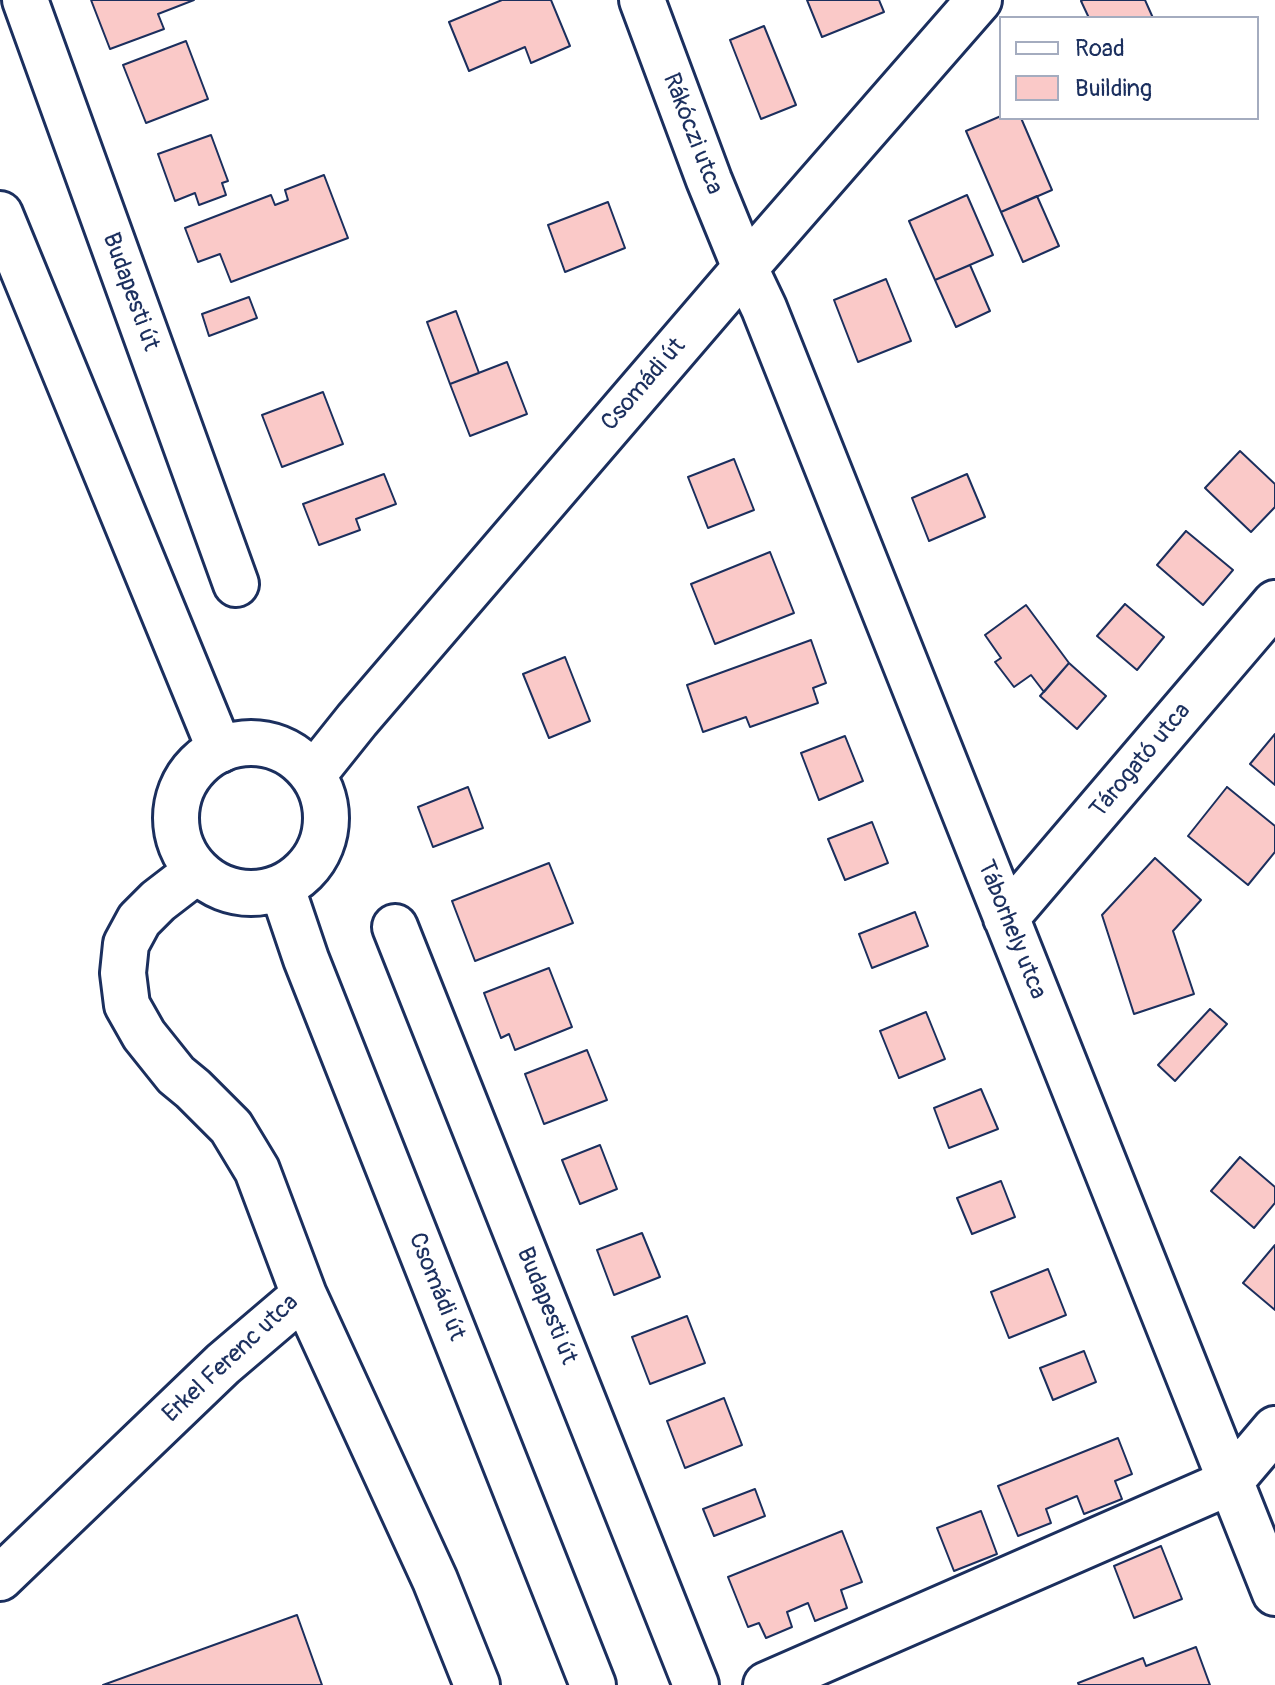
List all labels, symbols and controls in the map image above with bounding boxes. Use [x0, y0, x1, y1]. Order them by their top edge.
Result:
legend [999, 16, 1259, 120]
text: Road [1075, 34, 1125, 63]
street label: Rákóczi utca [656, 69, 728, 199]
text: Building [1075, 74, 1152, 103]
street label: Budapesti út [95, 229, 165, 355]
street label: Csomádi út [596, 333, 692, 437]
street label: Tárogató utca [1085, 698, 1197, 824]
street label: Táborhely utca [970, 856, 1052, 1004]
street label: Csomádi út [401, 1229, 471, 1345]
street label: Budapesti út [509, 1243, 583, 1369]
street label: Erkel Ferenc utca [157, 1289, 305, 1429]

